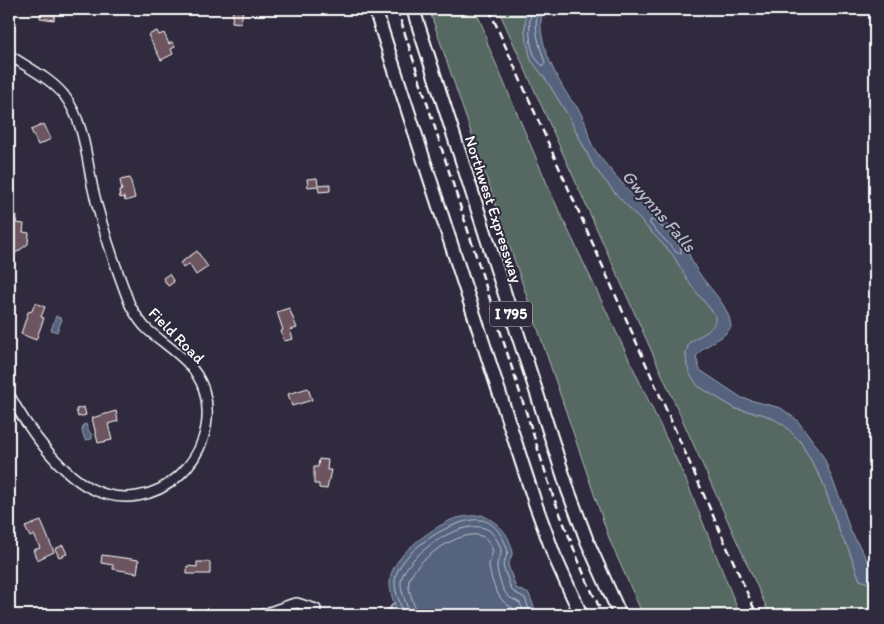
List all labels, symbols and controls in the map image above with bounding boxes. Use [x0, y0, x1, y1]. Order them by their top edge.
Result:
street label: Northwest Expressway [461, 133, 527, 286]
water label: Gwynns Falls [617, 165, 701, 257]
road number: I 795 [490, 302, 532, 326]
street label: Field Road [145, 303, 209, 368]

